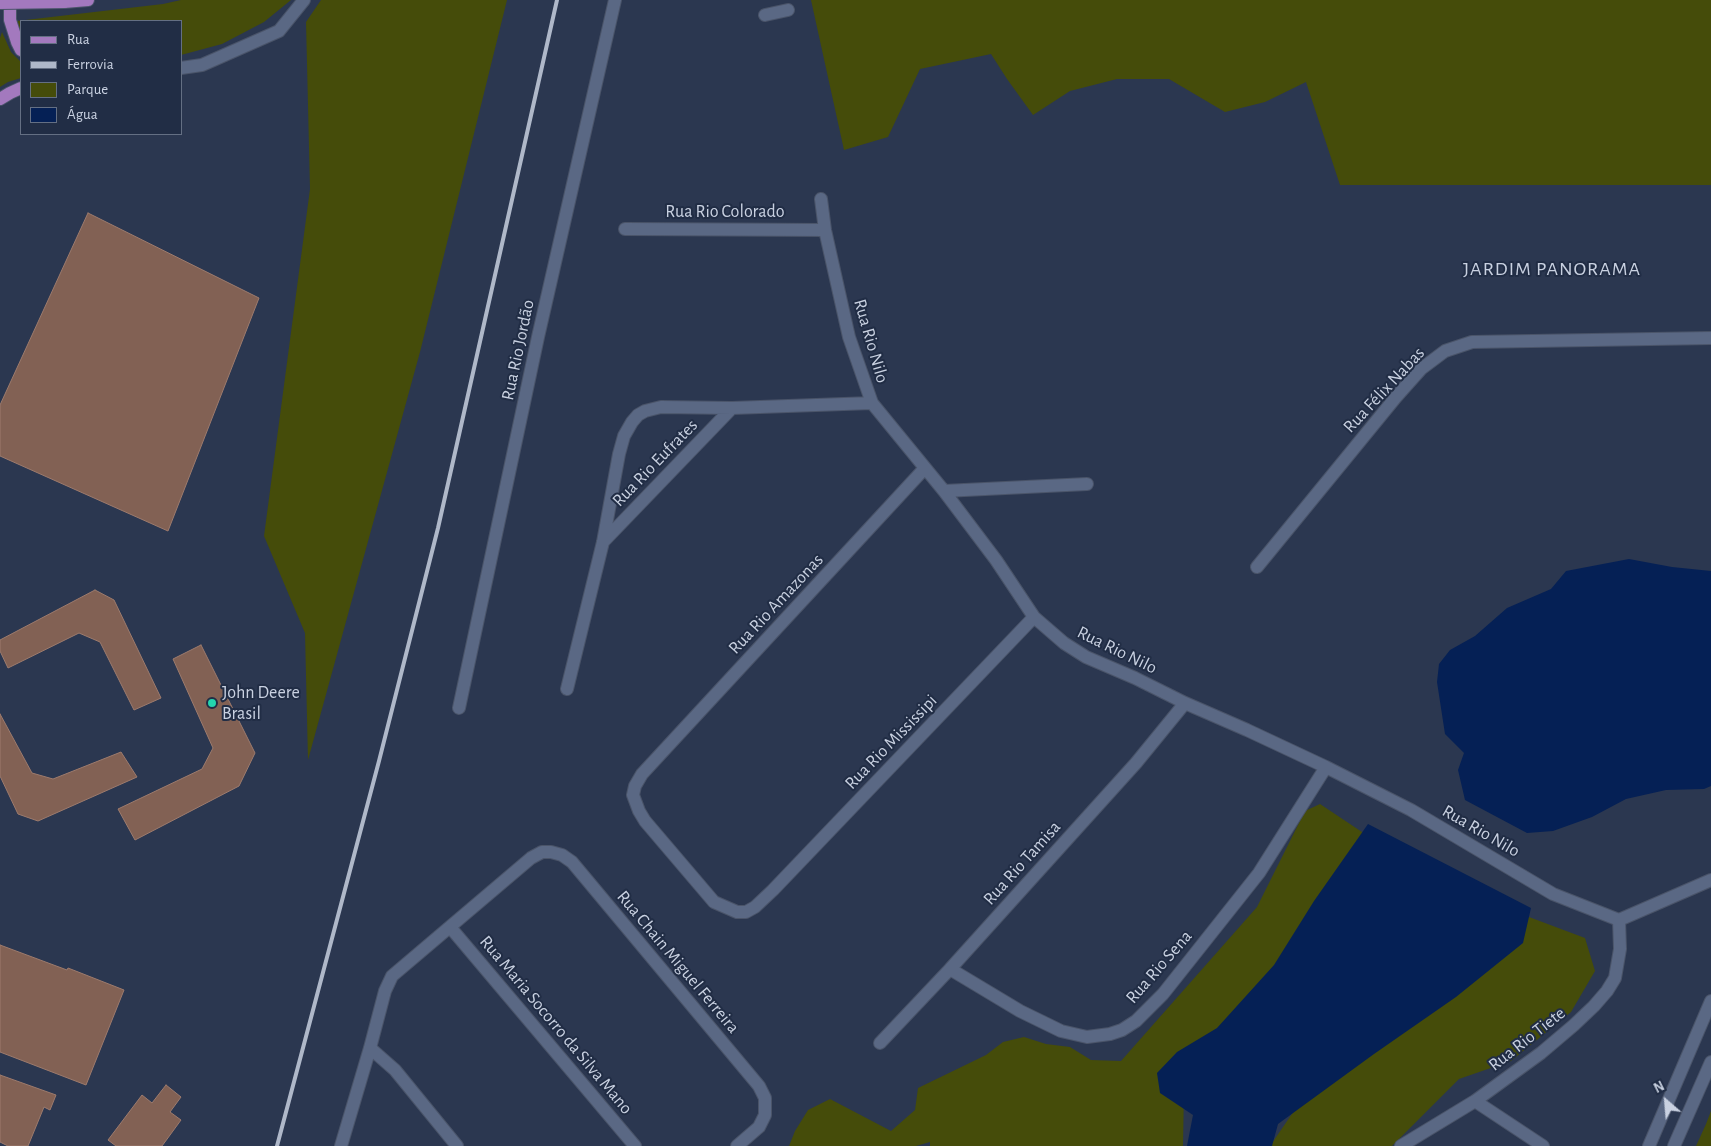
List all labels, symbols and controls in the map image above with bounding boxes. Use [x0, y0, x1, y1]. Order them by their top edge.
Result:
legend [20, 20, 182, 135]
text: Rua [67, 32, 90, 47]
text: Ferrovia [67, 57, 114, 72]
text: Parque [67, 82, 108, 97]
text: Água [67, 107, 98, 122]
street label: Rua Rio Colorado [665, 201, 785, 223]
district label: JARDIM PANORAMA [1461, 257, 1643, 281]
street label: Rua Rio Nilo [849, 297, 893, 385]
street label: Rua Rio Jordão [497, 298, 539, 402]
street label: Rua Félix Nabas [1339, 343, 1429, 437]
street label: Rua Rio Eufrates [608, 415, 702, 511]
street label: Rua Rio Amazonas [724, 549, 828, 659]
street label: Rua Rio Nilo [1074, 621, 1160, 679]
place label: John Deere Brasil [222, 682, 300, 724]
street label: Rua Rio Mississipi [840, 690, 942, 794]
marker: John Deere Brasil [206, 697, 218, 709]
street label: Rua Rio Nilo [1438, 800, 1524, 862]
street label: Rua Rio Tamisa [979, 816, 1065, 910]
street label: Rua Chain Miguel Ferreira [612, 886, 744, 1038]
street label: Rua Rio Sena [1121, 926, 1197, 1008]
street label: Rua Maria Socorro da Silva Mano [475, 931, 637, 1119]
street label: Rua Rio Tiete [1484, 1002, 1570, 1076]
north arrow [1641, 1076, 1691, 1126]
text: N [1652, 1079, 1667, 1096]

